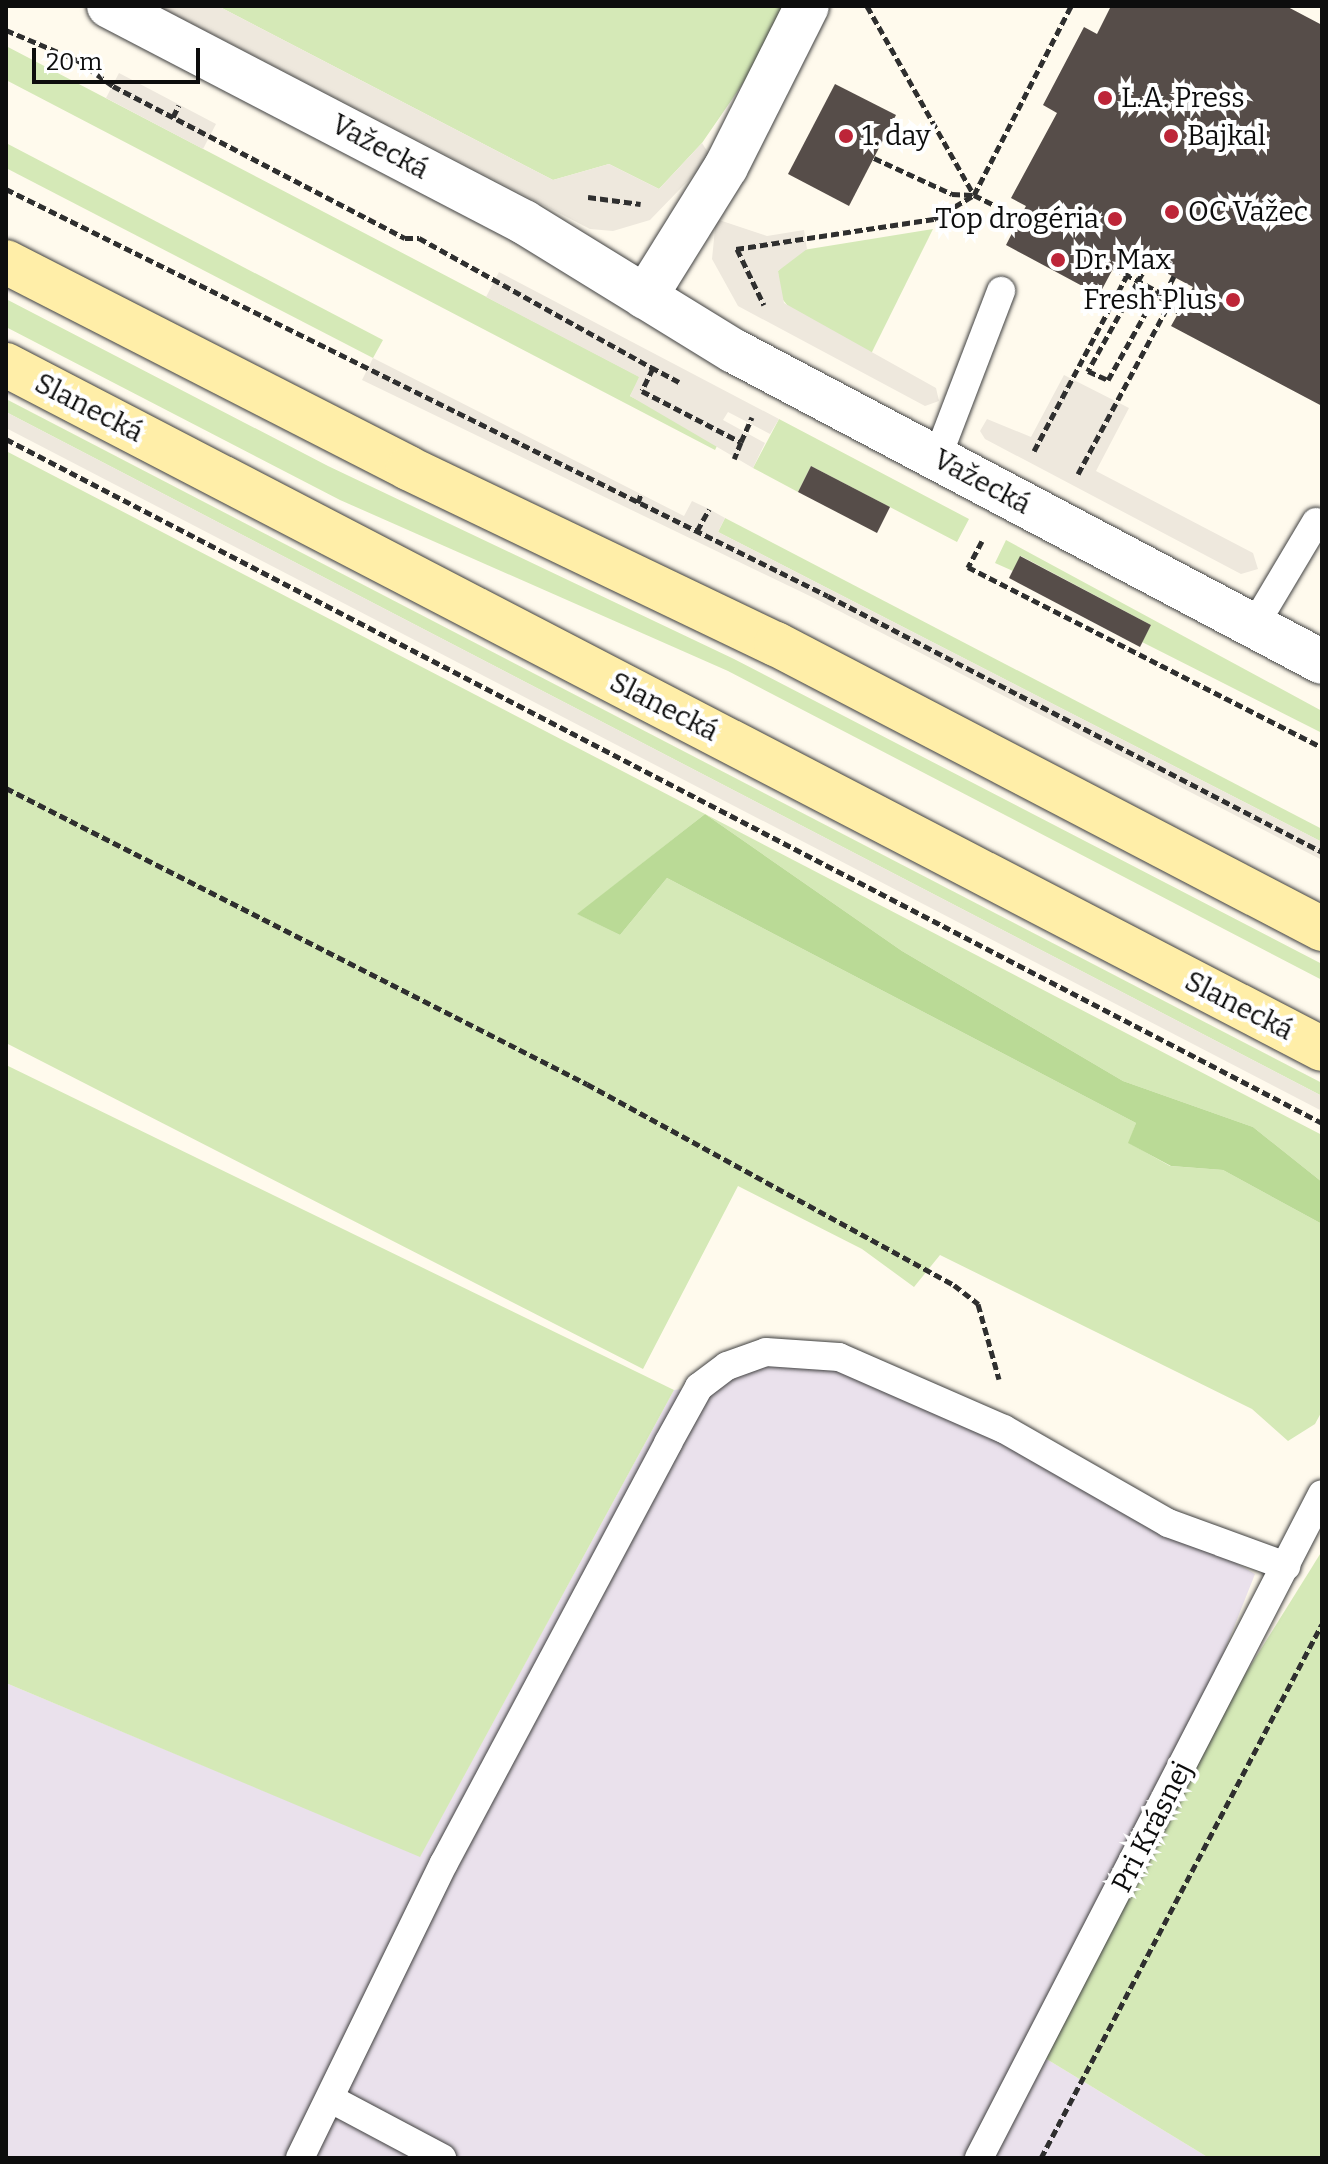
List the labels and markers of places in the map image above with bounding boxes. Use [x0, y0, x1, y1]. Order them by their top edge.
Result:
place label: L.A. Press [1121, 81, 1245, 115]
marker: L.A. Press [1096, 89, 1114, 107]
place label: 1. day [862, 119, 930, 153]
place label: Bajkal [1187, 119, 1266, 153]
marker: 1. day [837, 127, 855, 145]
marker: Bajkal [1162, 127, 1180, 145]
place label: OC Važec [1188, 195, 1308, 229]
place label: Top drogéria [935, 202, 1099, 236]
marker: OC Važec [1163, 203, 1181, 221]
marker: Top drogéria [1106, 210, 1124, 228]
place label: Dr. Max [1074, 243, 1171, 277]
marker: Dr. Max [1049, 251, 1067, 269]
place label: Fresh Plus [1083, 283, 1217, 317]
marker: Fresh Plus [1224, 291, 1242, 309]

